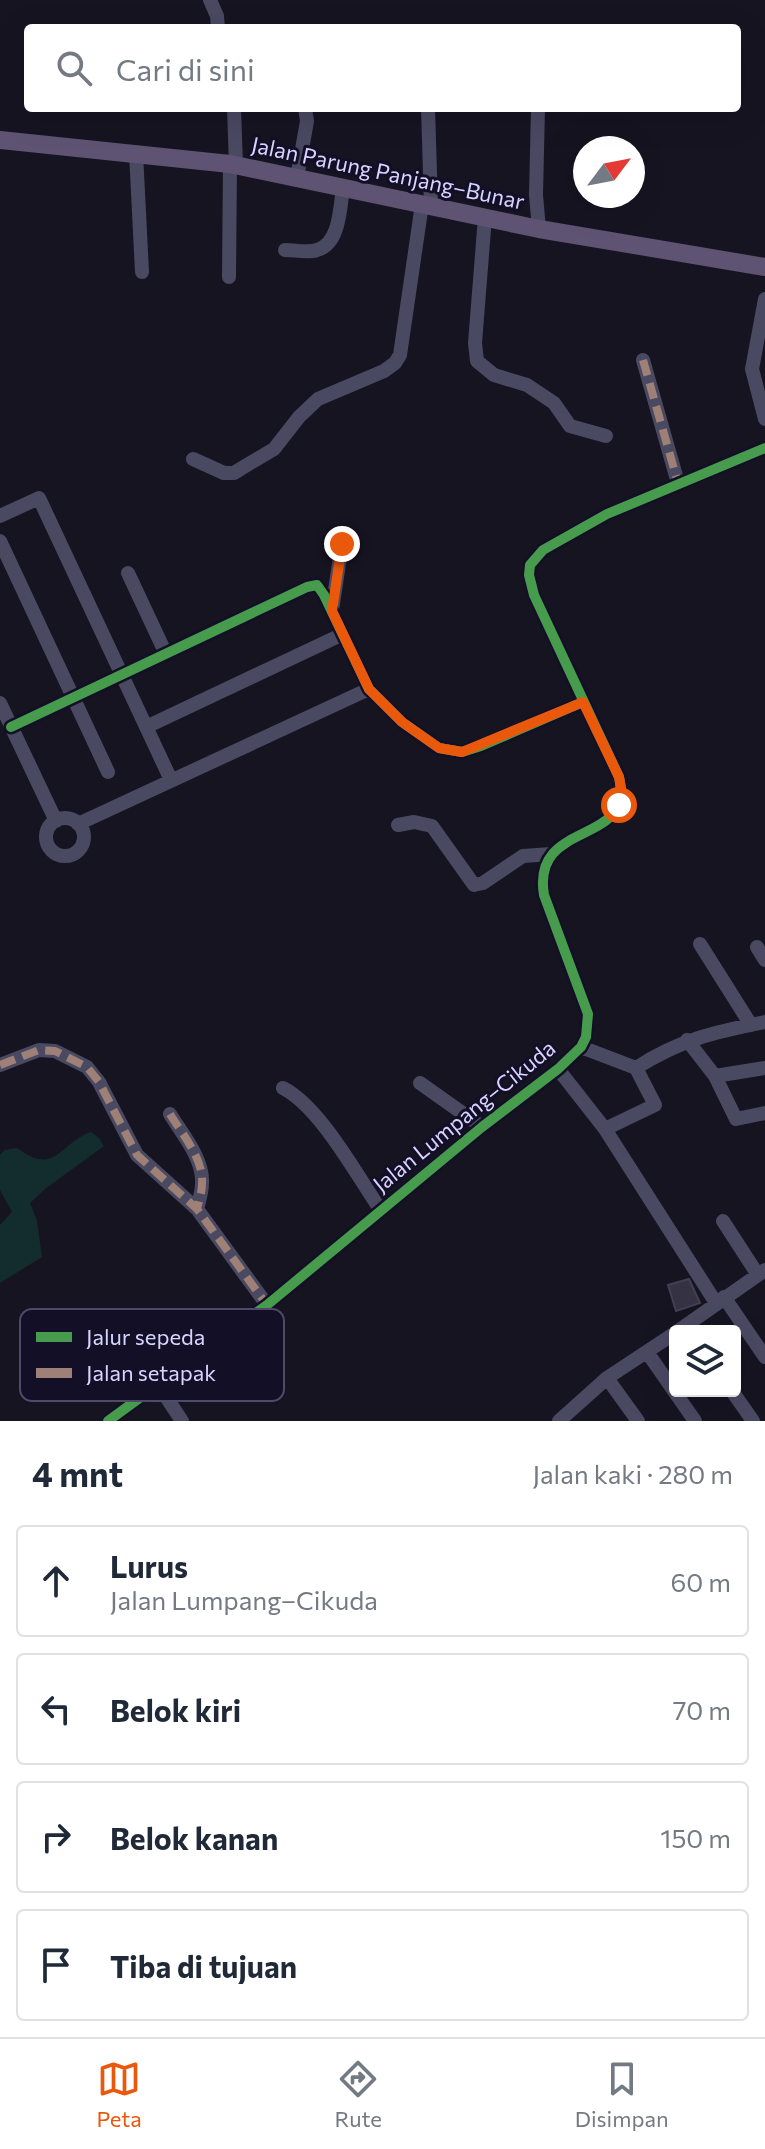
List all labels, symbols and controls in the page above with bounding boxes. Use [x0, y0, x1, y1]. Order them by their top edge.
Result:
search box [24, 24, 741, 112]
icon: search [52, 46, 96, 90]
text: Cari di sini [116, 50, 255, 87]
street label: Jalan Parung Panjang–Bunar [249, 130, 527, 215]
north arrow [573, 136, 645, 208]
route end [324, 526, 360, 562]
route start [601, 787, 637, 823]
street label: Jalan Lumpang–Cikuda [367, 1034, 560, 1197]
legend [20, 1309, 284, 1401]
text: Jalur sepeda [86, 1323, 205, 1350]
map controls [669, 1325, 741, 1397]
button: layers [669, 1325, 741, 1397]
text: Jalan setapak [86, 1359, 216, 1386]
text: 4 mnt [32, 1452, 123, 1494]
text: Jalan kaki · 280 m [532, 1458, 733, 1489]
text: Lurus [110, 1547, 188, 1584]
icon: ahead [34, 1559, 78, 1603]
text: 60 m [671, 1566, 731, 1597]
text: Jalan Lumpang–Cikuda [110, 1584, 378, 1615]
icon: left [34, 1687, 78, 1731]
text: Belok kiri [110, 1691, 241, 1728]
text: 70 m [673, 1694, 731, 1725]
icon: right [34, 1815, 78, 1859]
text: Belok kanan [110, 1819, 278, 1856]
text: 150 m [660, 1822, 731, 1853]
icon: arrive [34, 1943, 78, 1987]
text: Tiba di tujuan [110, 1947, 297, 1984]
tab: Peta [96, 2057, 142, 2132]
tab: Rute [335, 2057, 382, 2132]
tab: Disimpan [575, 2057, 669, 2132]

